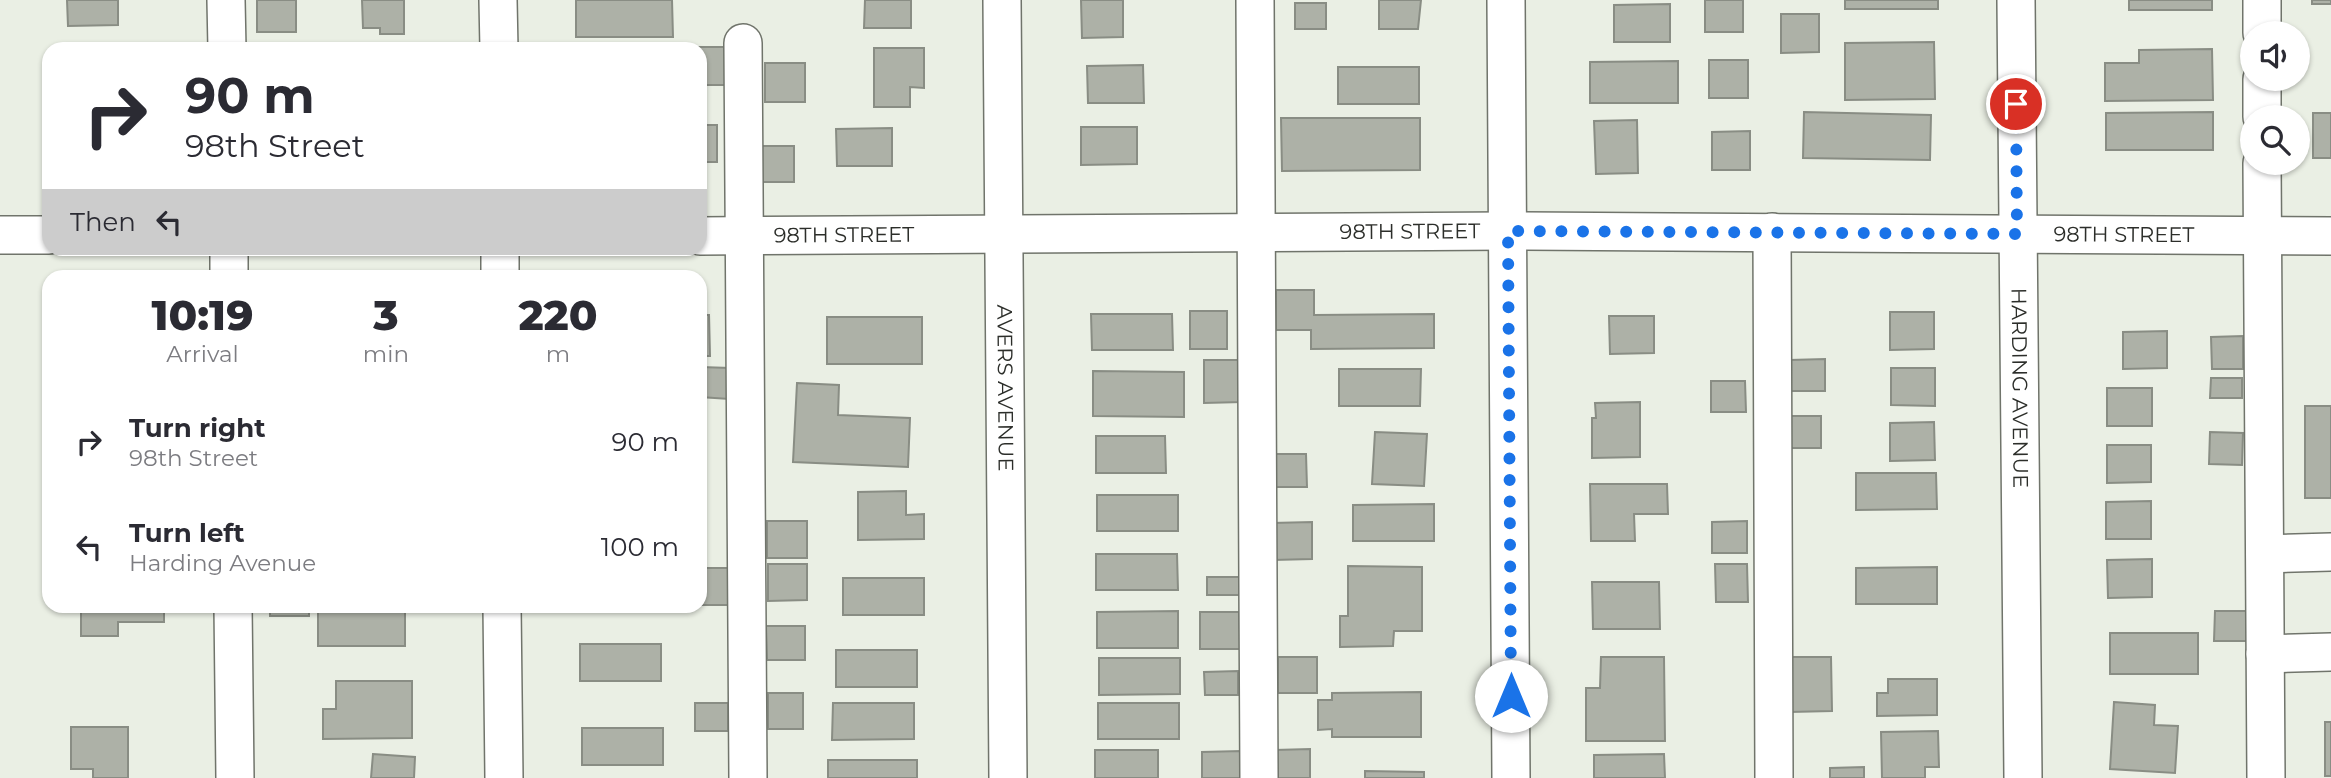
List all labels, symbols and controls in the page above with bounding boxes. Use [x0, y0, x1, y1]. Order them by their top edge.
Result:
map controls [2240, 21, 2310, 175]
button: sound [2240, 21, 2310, 91]
text: 90 m [185, 66, 315, 125]
icon: right [70, 70, 161, 161]
pin [1986, 74, 2046, 134]
icon: arrive [1997, 85, 2035, 123]
button: search [2240, 105, 2310, 175]
text: 98th Street [185, 126, 365, 165]
icon: left [150, 203, 188, 241]
text: Then [70, 206, 136, 238]
street label: 98TH STREET [1340, 218, 1480, 244]
street label: 98TH STREET [2053, 221, 2194, 247]
street label: 98TH STREET [774, 222, 914, 248]
street label: HARDING AVENUE [2007, 288, 2033, 488]
text: 10:19 [151, 289, 253, 341]
text: 3 [373, 289, 399, 341]
text: 220 [518, 289, 598, 341]
street label: AVERS AVENUE [992, 304, 1019, 472]
text: Arrival [166, 340, 239, 368]
text: min [363, 340, 409, 368]
text: m [546, 340, 570, 368]
text: Turn right [129, 412, 265, 444]
icon: right [70, 423, 108, 461]
text: 90 m [612, 426, 679, 458]
text: 98th Street [129, 444, 258, 472]
text: Turn left [129, 517, 245, 549]
icon: left [70, 528, 108, 566]
text: 100 m [601, 531, 679, 563]
text: Harding Avenue [129, 549, 316, 577]
position arrow [1474, 659, 1548, 733]

